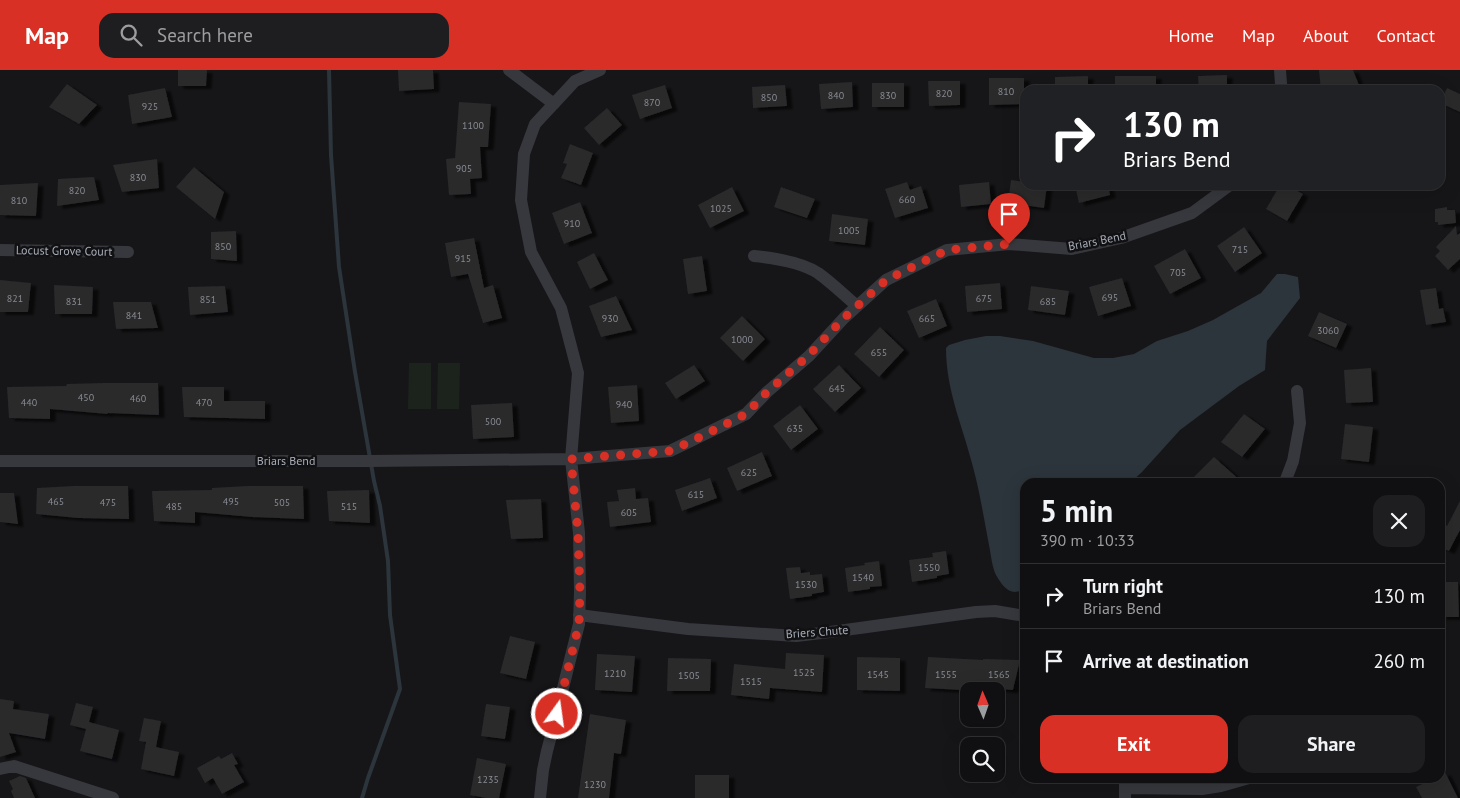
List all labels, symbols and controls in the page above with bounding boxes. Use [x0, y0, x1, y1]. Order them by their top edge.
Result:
search box [99, 13, 449, 58]
text: Map [25, 20, 69, 51]
icon: search [117, 21, 145, 49]
text: Search here [157, 23, 253, 47]
text: Home [1168, 24, 1214, 47]
text: Map [1242, 24, 1275, 47]
text: About [1303, 24, 1349, 47]
text: Contact [1377, 24, 1435, 47]
house number: 810 [998, 85, 1015, 98]
house number: 820 [936, 87, 953, 100]
house number: 840 [828, 89, 845, 102]
house number: 830 [880, 89, 897, 102]
house number: 850 [761, 91, 778, 104]
house number: 870 [644, 96, 661, 109]
house number: 925 [142, 100, 158, 113]
text: 130 m [1123, 101, 1220, 147]
icon: right [1040, 105, 1105, 170]
house number: 1100 [462, 119, 484, 132]
text: Briars Bend [1123, 145, 1231, 173]
house number: 905 [456, 162, 472, 175]
house number: 830 [130, 171, 147, 184]
house number: 820 [69, 184, 86, 197]
house number: 660 [899, 193, 916, 206]
pin [988, 193, 1030, 244]
house number: 810 [11, 194, 28, 207]
icon: arrive [995, 200, 1023, 228]
house number: 1025 [710, 202, 732, 215]
house number: 910 [564, 217, 581, 230]
house number: 1005 [838, 224, 860, 237]
street label: Briars Bend [1067, 228, 1127, 253]
house number: 850 [215, 240, 232, 253]
street label: Locust Grove Court [16, 242, 112, 259]
house number: 715 [1232, 243, 1248, 256]
house number: 915 [455, 252, 471, 265]
house number: 705 [1170, 266, 1186, 279]
house number: 695 [1102, 291, 1118, 304]
house number: 821 [7, 292, 23, 305]
house number: 675 [976, 292, 992, 305]
house number: 851 [200, 293, 216, 306]
house number: 831 [66, 295, 82, 308]
house number: 685 [1040, 295, 1056, 308]
house number: 841 [126, 309, 142, 322]
house number: 930 [602, 312, 619, 325]
house number: 665 [919, 312, 935, 325]
house number: 3060 [1317, 324, 1339, 337]
house number: 1000 [731, 333, 753, 346]
house number: 655 [871, 346, 887, 359]
house number: 645 [829, 382, 845, 395]
house number: 450 [78, 391, 95, 404]
house number: 460 [130, 392, 147, 405]
house number: 440 [21, 396, 38, 409]
house number: 470 [196, 396, 213, 409]
house number: 940 [616, 398, 633, 411]
house number: 500 [485, 415, 502, 428]
house number: 635 [787, 422, 803, 435]
street label: Briars Bend [257, 453, 315, 468]
house number: 625 [741, 466, 757, 479]
house number: 615 [688, 488, 704, 501]
text: 5 min [1040, 491, 1113, 530]
house number: 465 [48, 495, 64, 508]
house number: 495 [223, 495, 239, 508]
button: close [1373, 495, 1425, 547]
house number: 475 [100, 496, 116, 509]
house number: 505 [274, 496, 290, 509]
house number: 485 [166, 500, 182, 513]
house number: 515 [341, 500, 357, 513]
house number: 605 [621, 506, 637, 519]
text: 390 m · 10:33 [1040, 530, 1135, 550]
house number: 1550 [918, 561, 940, 574]
house number: 1540 [852, 571, 874, 584]
text: Turn right [1083, 574, 1163, 598]
house number: 1530 [795, 578, 817, 591]
icon: right [1040, 582, 1068, 610]
text: 130 m [1373, 584, 1425, 608]
text: Briars Bend [1083, 598, 1161, 618]
street label: Briers Chute [785, 622, 849, 641]
icon: arrive [1040, 647, 1068, 675]
text: Arrive at destination [1083, 649, 1249, 673]
text: 260 m [1373, 649, 1425, 673]
house number: 1525 [793, 666, 815, 679]
house number: 1210 [604, 667, 626, 680]
house number: 1545 [867, 668, 889, 681]
house number: 1555 [935, 668, 957, 681]
house number: 1565 [988, 668, 1010, 681]
house number: 1505 [678, 669, 700, 682]
house number: 1515 [740, 675, 762, 688]
north arrow [960, 682, 1005, 728]
map controls [960, 682, 1005, 782]
position arrow [530, 687, 582, 739]
button: Exit [1040, 715, 1228, 773]
button: Share [1238, 715, 1425, 773]
button: search [960, 737, 1005, 782]
house number: 1235 [477, 773, 499, 786]
house number: 1230 [584, 778, 606, 791]

